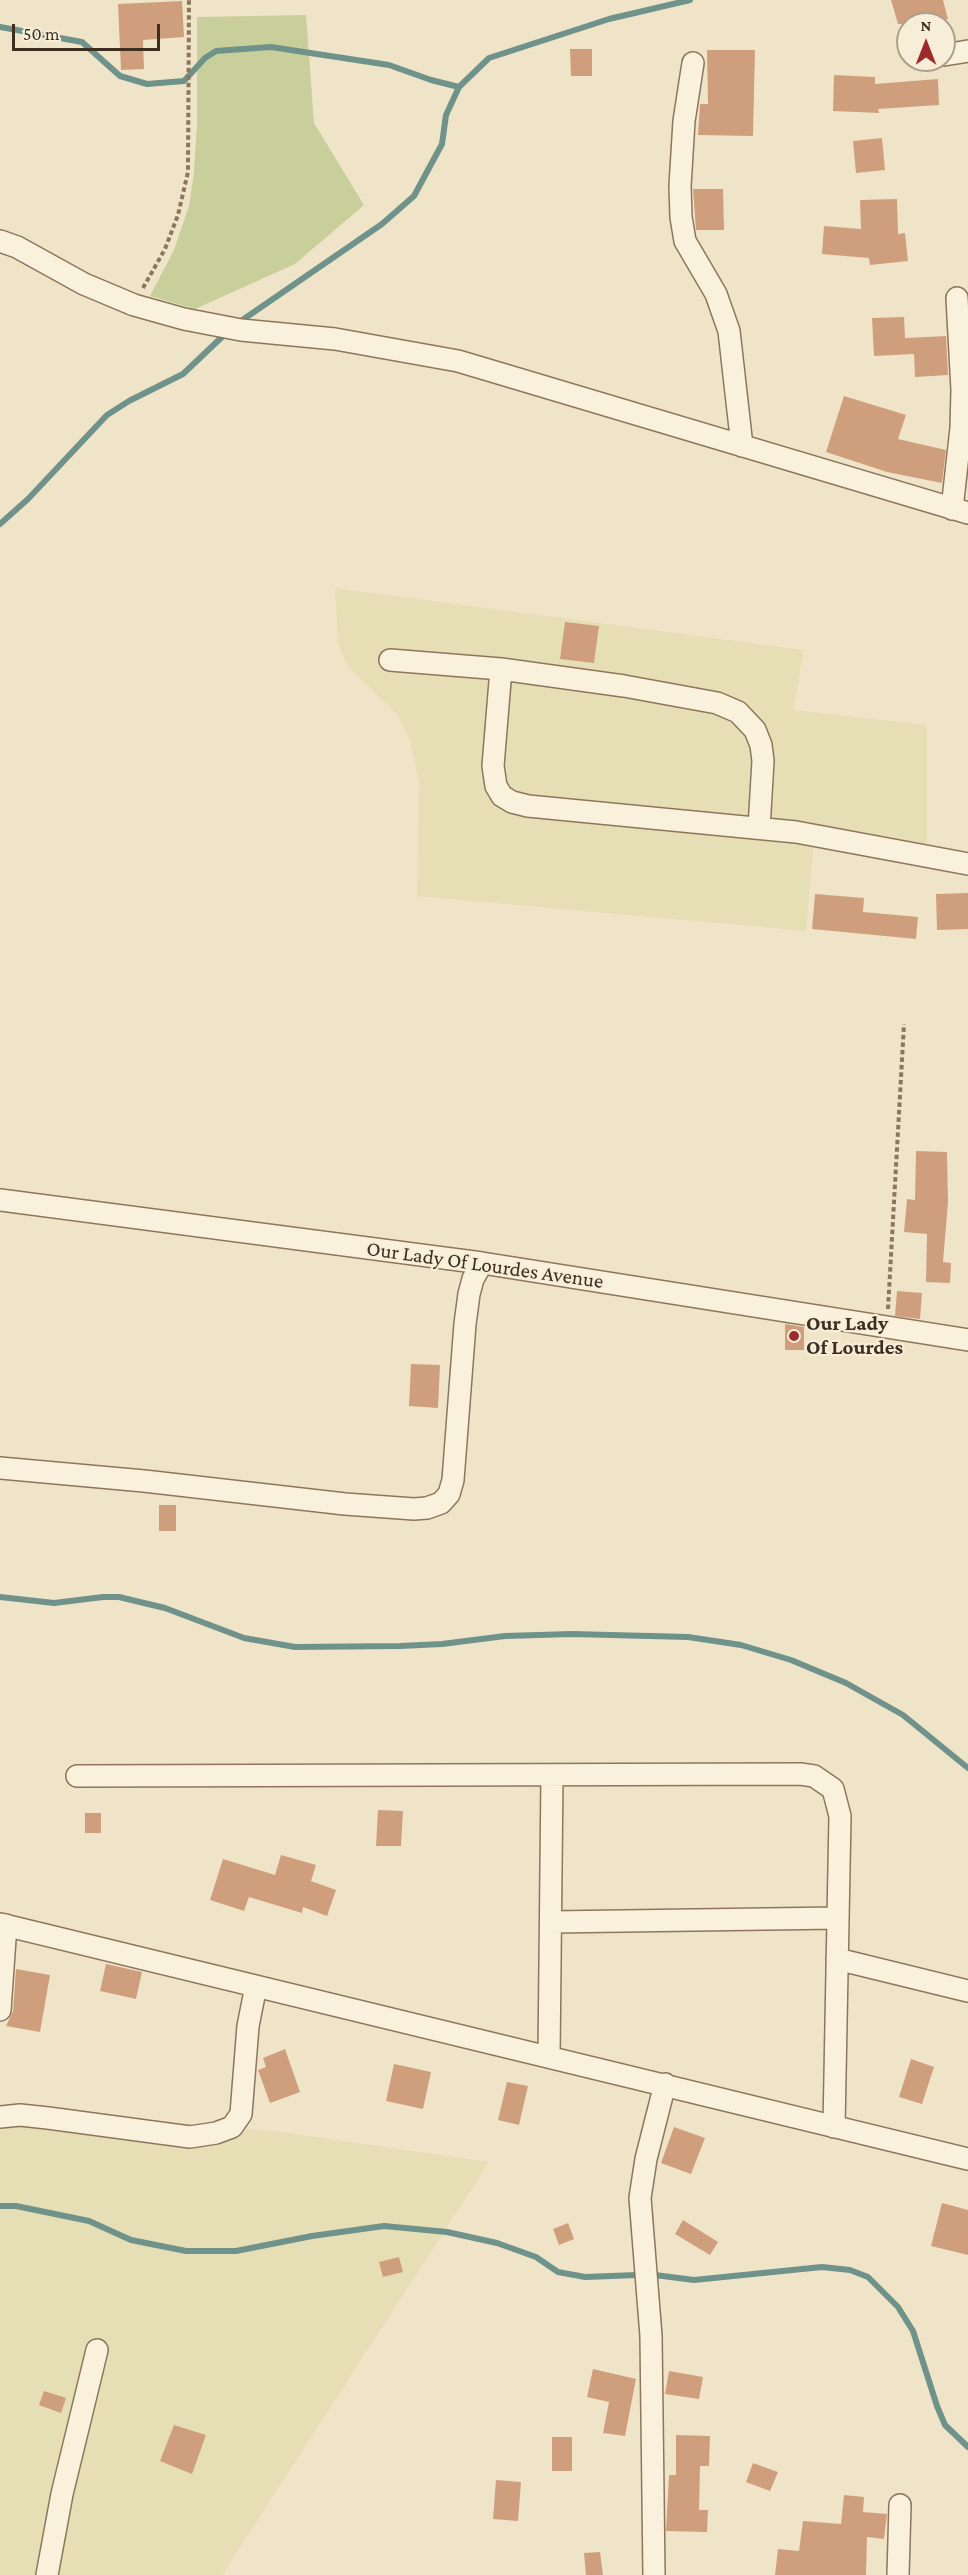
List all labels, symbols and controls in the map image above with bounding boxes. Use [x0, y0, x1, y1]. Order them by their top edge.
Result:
scale bar [15, 12, 164, 50]
north arrow [896, 12, 956, 72]
text: N [921, 17, 931, 34]
text: 50 m [23, 24, 60, 44]
street label: Our Lady Of Lourdes Avenue [365, 1236, 605, 1294]
place label: Our Lady Of Lourdes [806, 1311, 903, 1361]
marker: Our Lady Of Lourdes [787, 1329, 801, 1343]

